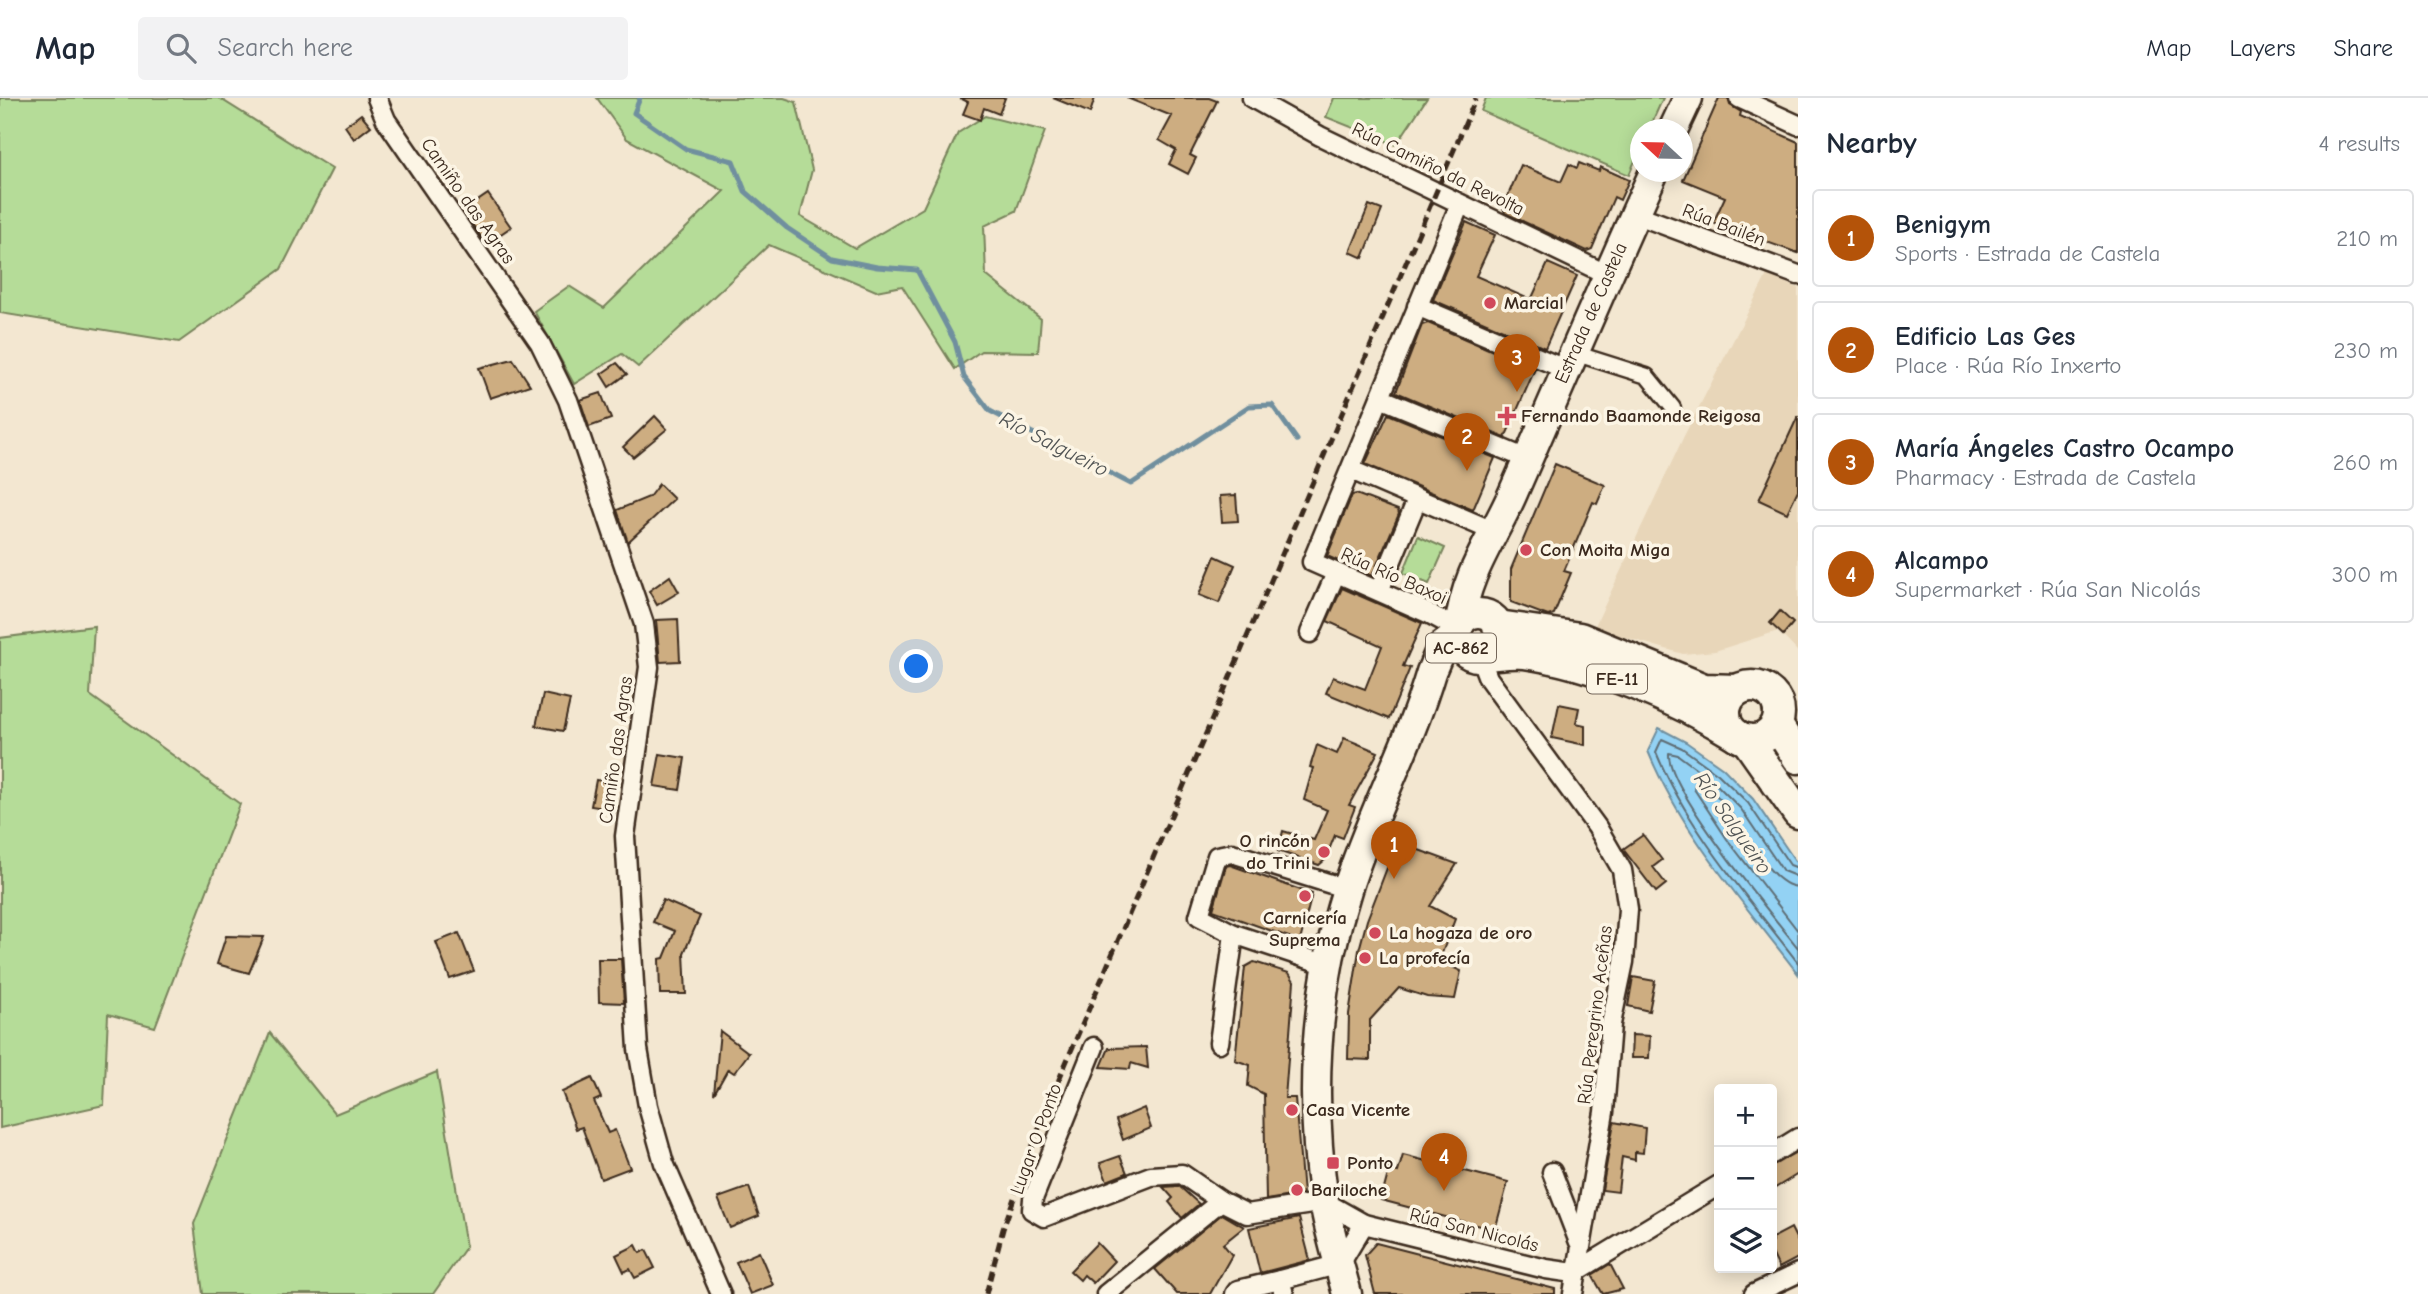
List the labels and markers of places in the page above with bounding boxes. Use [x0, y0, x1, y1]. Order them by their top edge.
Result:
place label: Marcial [1504, 292, 1564, 314]
marker: Marcial [1482, 295, 1498, 311]
pin: 3 [1494, 334, 1540, 392]
place label: Fernando Baamonde Reigosa [1521, 405, 1761, 427]
marker: Fernando Baamonde Reigosa [1499, 408, 1515, 424]
pin: 2 [1444, 413, 1490, 471]
place label: Con Moita Miga [1540, 539, 1670, 561]
marker: Con Moita Miga [1518, 542, 1534, 558]
pin: 1 [1371, 821, 1417, 879]
place label: O rincón do Trini [1239, 830, 1310, 874]
marker: O rincón do Trini [1316, 844, 1332, 860]
marker: Carnicería Suprema [1297, 888, 1313, 904]
place label: Carnicería Suprema [1263, 907, 1347, 951]
place label: La hogaza de oro [1389, 922, 1533, 944]
marker: La hogaza de oro [1367, 925, 1383, 941]
place label: La profecía [1379, 947, 1470, 969]
marker: La profecía [1357, 950, 1373, 966]
place label: Casa Vicente [1306, 1099, 1410, 1121]
marker: Casa Vicente [1284, 1102, 1300, 1118]
pin: 4 [1421, 1133, 1467, 1191]
place label: Ponto [1347, 1152, 1393, 1174]
marker: Ponto [1325, 1155, 1341, 1171]
place label: Bariloche [1311, 1179, 1387, 1201]
marker: Bariloche [1289, 1182, 1305, 1198]

